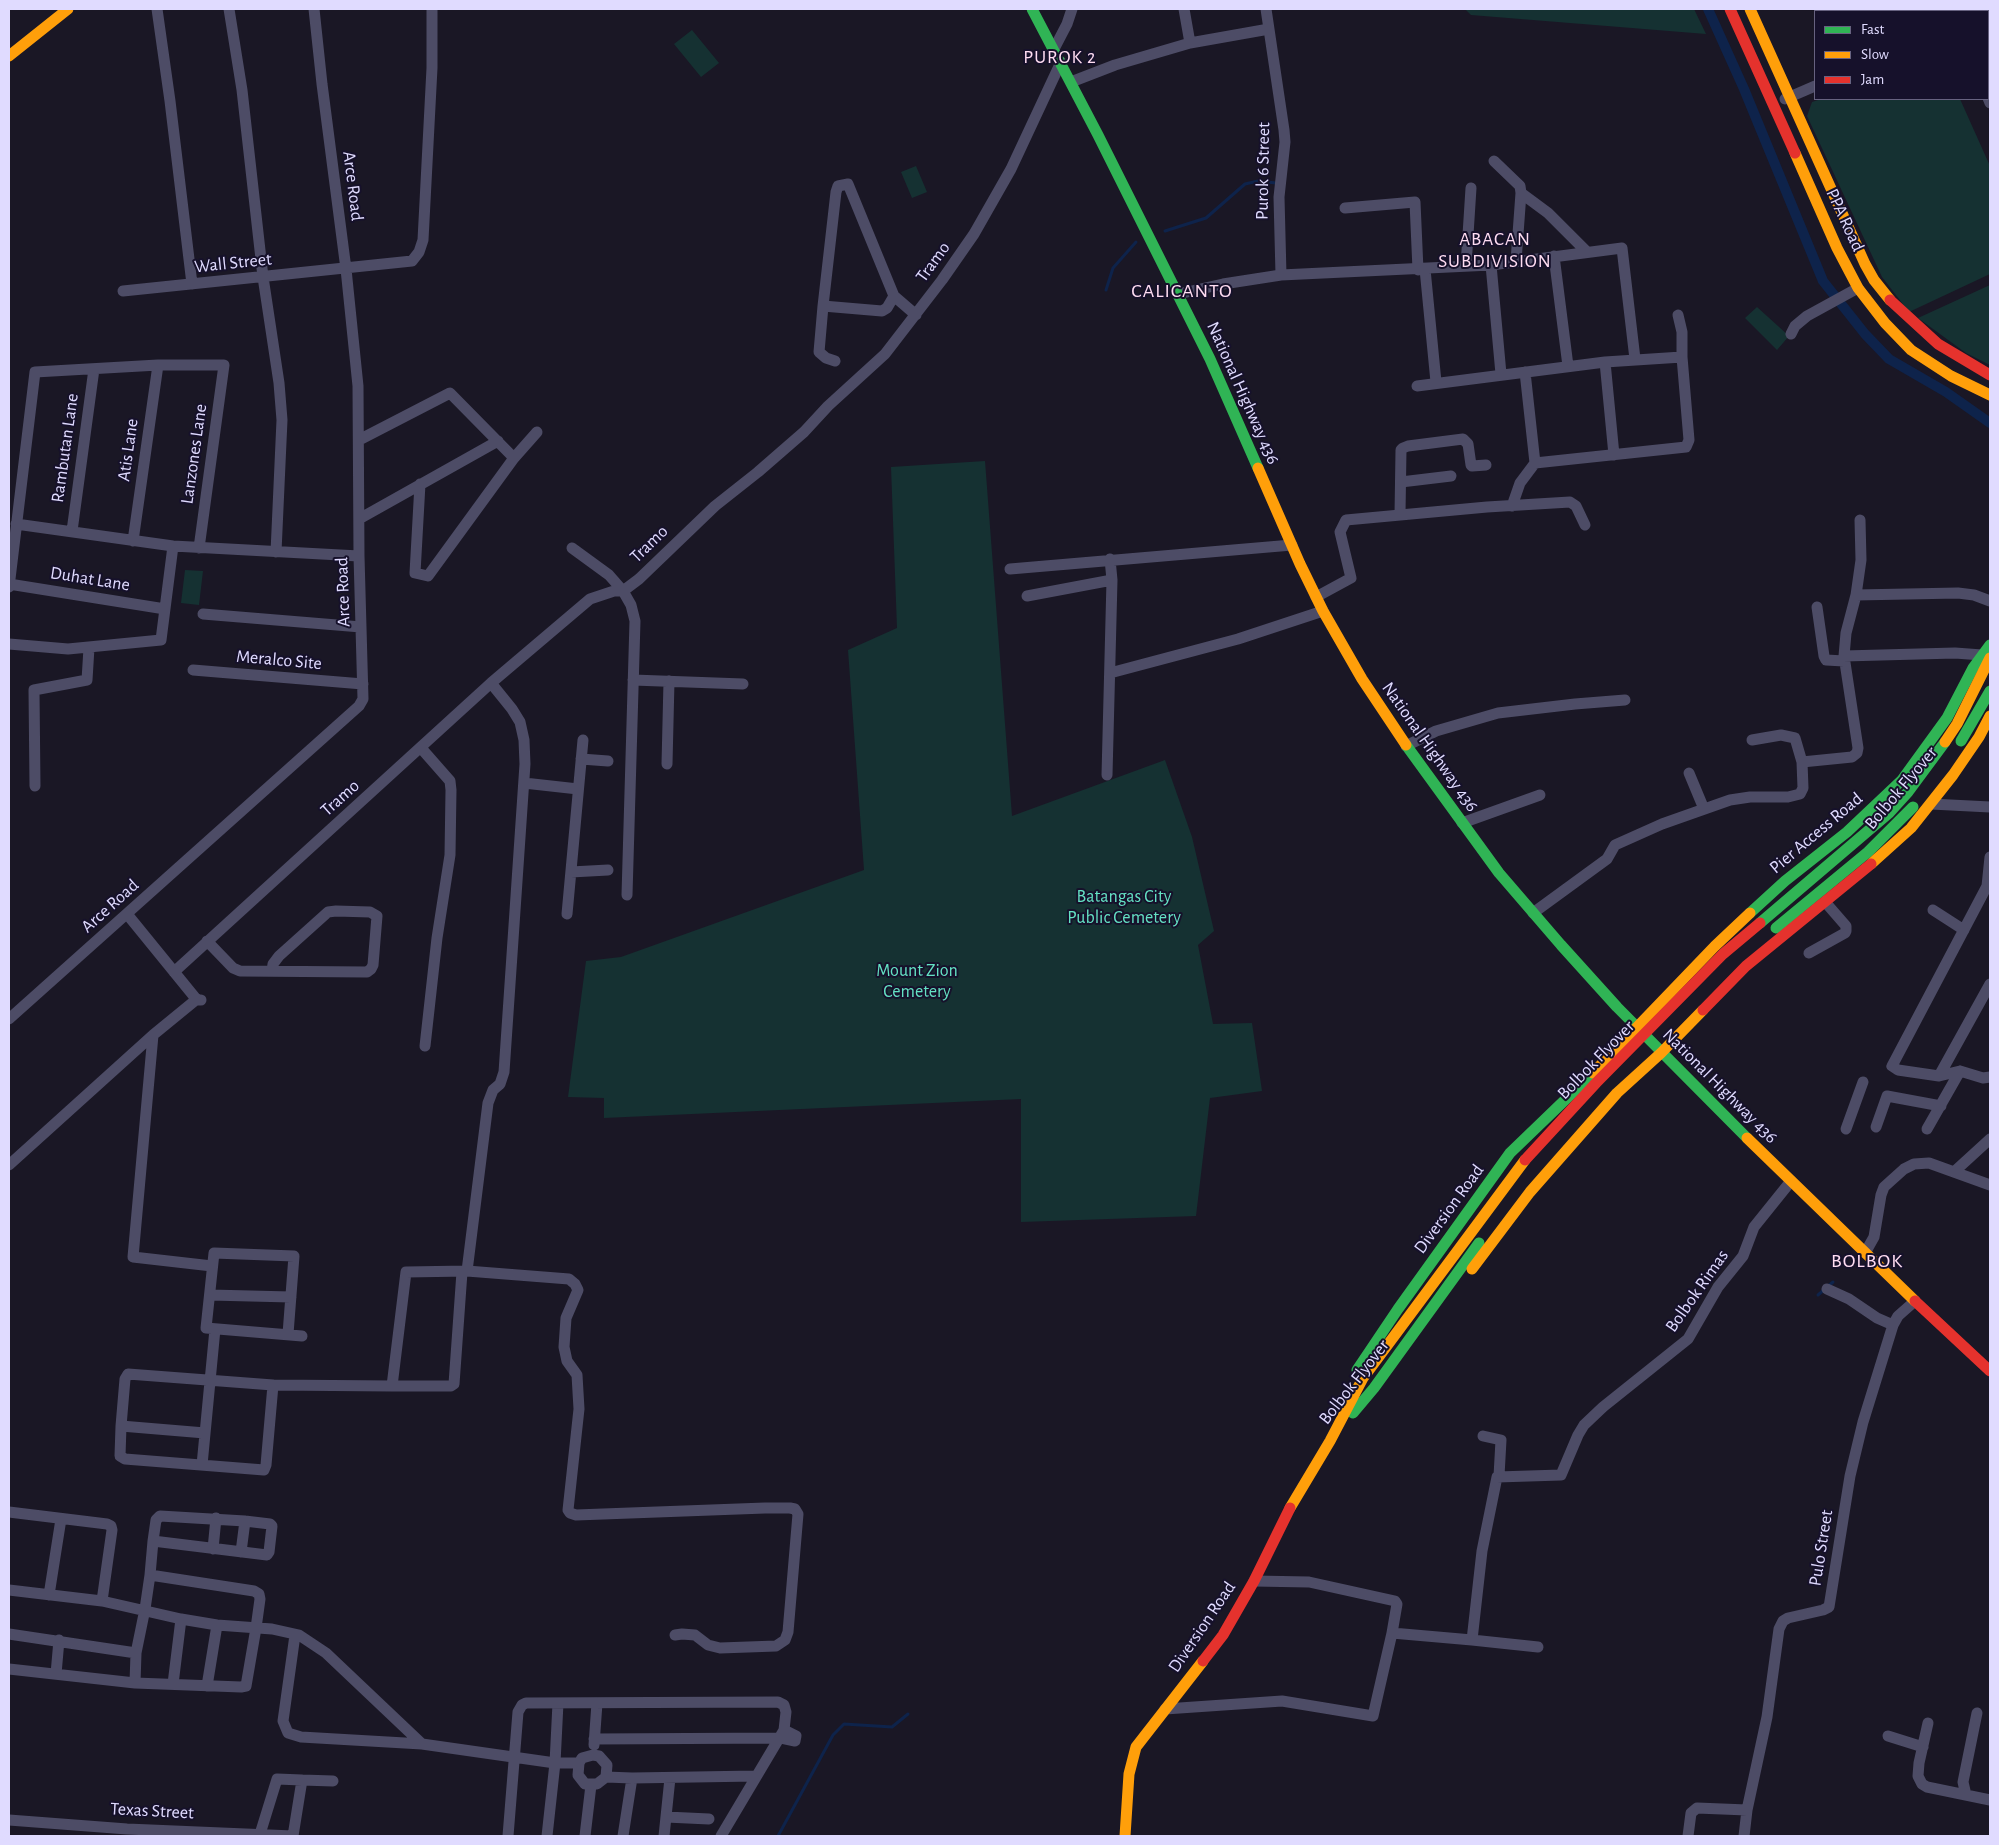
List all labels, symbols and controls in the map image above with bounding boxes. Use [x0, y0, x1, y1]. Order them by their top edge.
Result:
legend [1814, 10, 1989, 100]
text: Fast [1861, 22, 1884, 37]
district label: PUROK 2 [1022, 46, 1098, 68]
text: Slow [1861, 47, 1889, 62]
text: Jam [1861, 72, 1884, 87]
street label: Purok 6 Street [1251, 122, 1275, 220]
street label: Arce Road [338, 150, 368, 222]
street label: PPA Road [1821, 185, 1869, 255]
district label: ABACAN SUBDIVISION [1437, 228, 1553, 272]
street label: Tramo [911, 238, 955, 286]
street label: Wall Street [193, 248, 273, 278]
district label: CALICANTO [1130, 279, 1234, 303]
street label: National Highway 436 [1202, 318, 1284, 468]
street label: Rambutan Lane [47, 392, 83, 504]
street label: Lanzones Lane [176, 402, 212, 506]
street label: Atis Lane [113, 417, 143, 483]
street label: Tramo [625, 521, 673, 567]
street label: Arce Road [331, 557, 355, 627]
street label: Duhat Lane [49, 562, 131, 596]
street label: Meralco Site [235, 645, 323, 675]
street label: National Highway 436 [1377, 678, 1483, 816]
street label: Bolbok Flyover [1860, 742, 1942, 834]
street label: Tramo [316, 775, 364, 821]
street label: Pier Access Road [1765, 788, 1867, 878]
street label: Arce Road [77, 875, 143, 937]
park label: Batangas City Public Cemetery [1067, 886, 1181, 929]
park label: Mount Zion Cemetery [876, 960, 958, 1002]
street label: Bolbok Flyover [1553, 1016, 1639, 1104]
street label: National Highway 436 [1658, 1024, 1782, 1148]
street label: Diversion Road [1409, 1160, 1489, 1258]
street label: Bolbok Rimas [1661, 1246, 1733, 1336]
district label: BOLBOK [1830, 1249, 1904, 1273]
street label: Bolbok Flyover [1314, 1335, 1394, 1429]
street label: Pulo Street [1804, 1508, 1838, 1588]
street label: Diversion Road [1164, 1577, 1240, 1677]
street label: Texas Street [110, 1798, 194, 1824]

